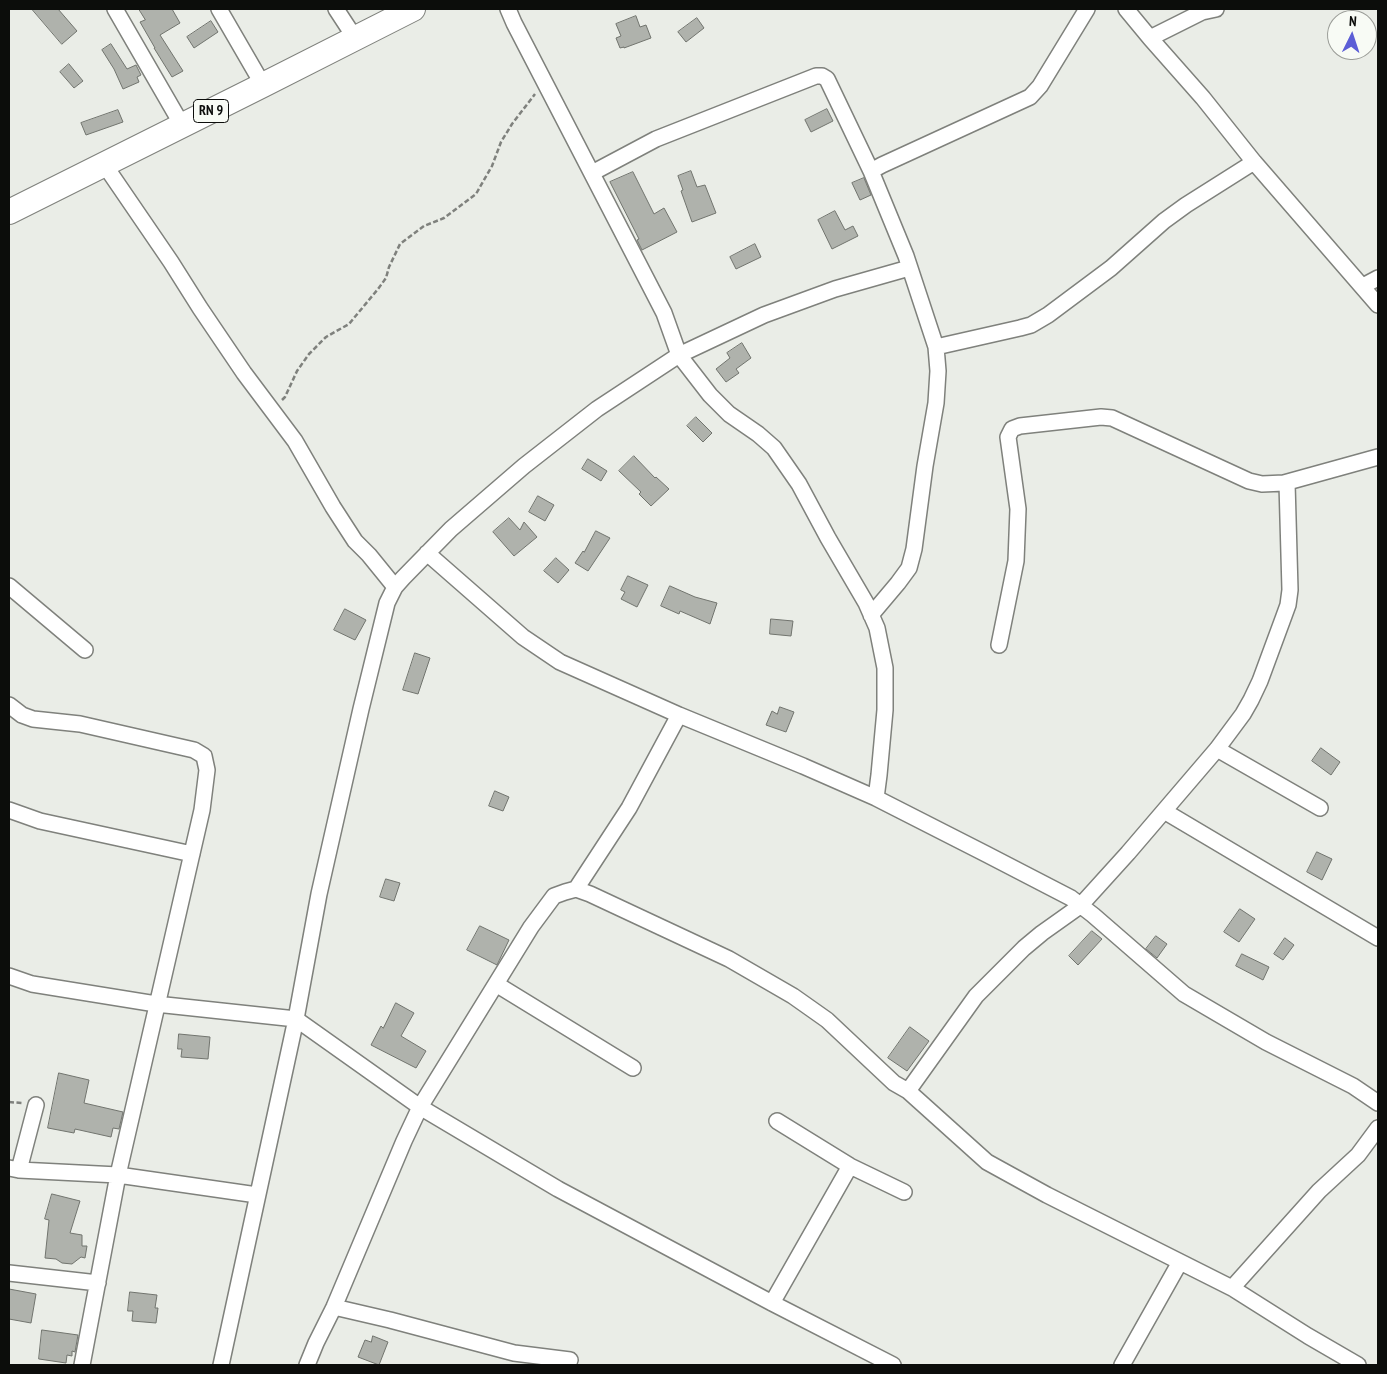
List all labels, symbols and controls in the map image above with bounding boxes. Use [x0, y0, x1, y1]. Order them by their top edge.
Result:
north arrow [1327, 10, 1377, 60]
text: N [1349, 12, 1357, 30]
road number: RN 9 [194, 100, 228, 122]

